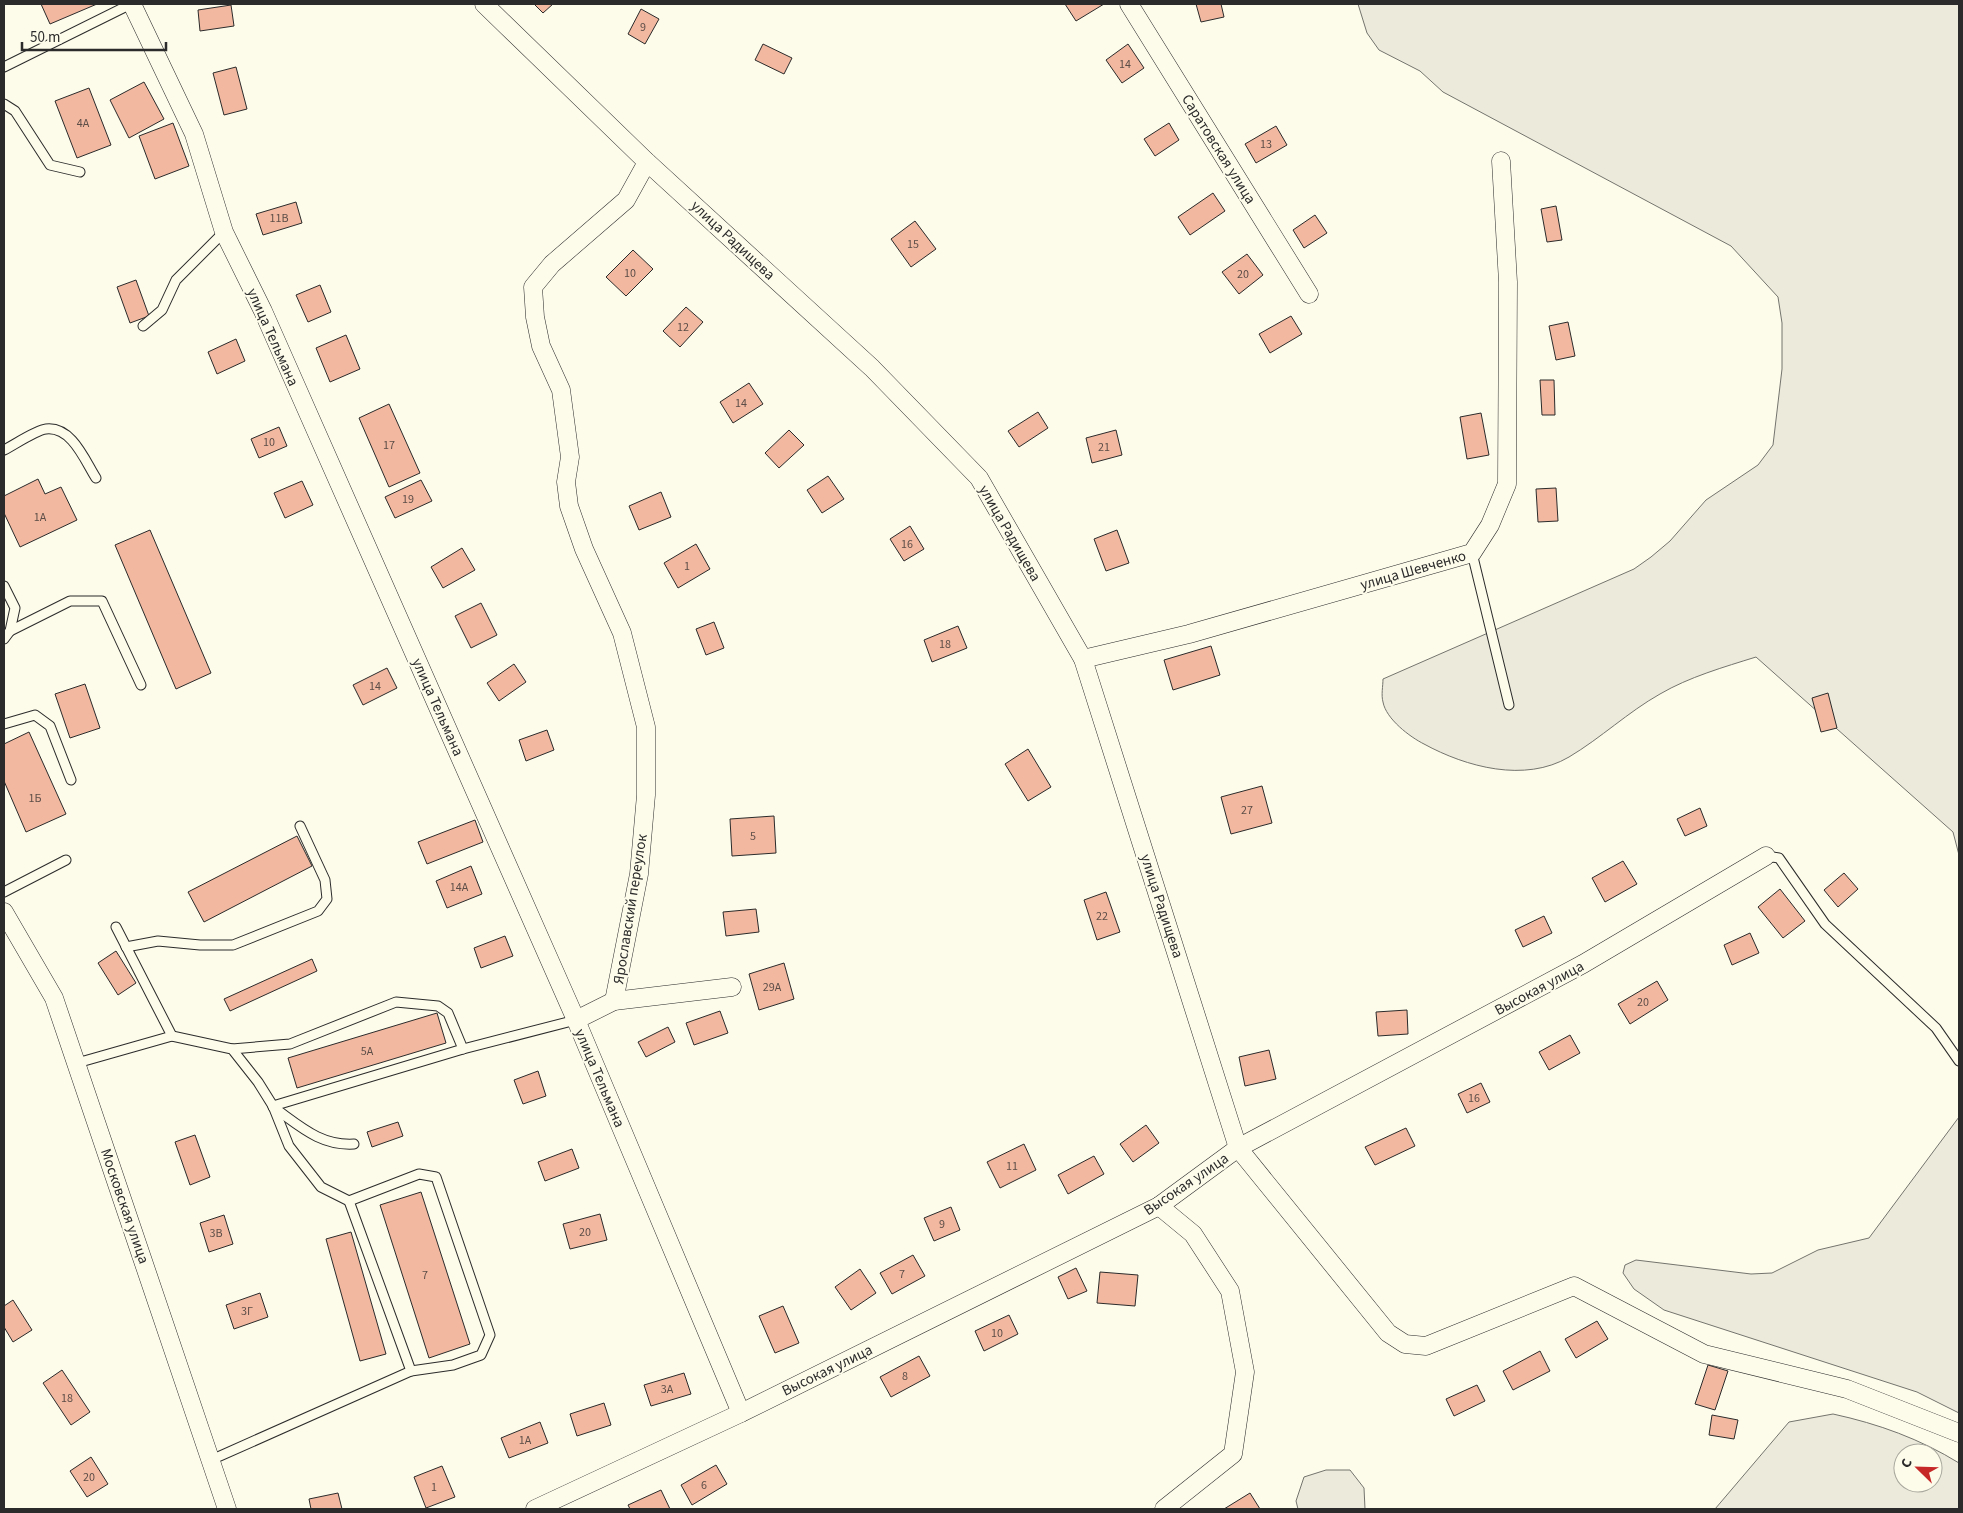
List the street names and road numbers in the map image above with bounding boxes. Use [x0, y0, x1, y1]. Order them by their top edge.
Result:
street label: Саратовская улица [1176, 90, 1261, 208]
street label: улица Радищева [686, 196, 779, 285]
street label: улица Тельмана [242, 285, 304, 390]
street label: улица Радищева [973, 481, 1046, 585]
street label: улица Шевченко [1358, 545, 1469, 596]
street label: улица Тельмана [407, 655, 469, 760]
street label: Ярославский переулок [608, 832, 653, 986]
street label: улица Радищева [1135, 851, 1188, 961]
street label: Высокая улица [1491, 956, 1588, 1021]
street label: улица Тельмана [569, 1026, 630, 1131]
street label: Московская улица [95, 1146, 154, 1267]
street label: Высокая улица [1140, 1148, 1233, 1221]
street label: Высокая улица [778, 1339, 876, 1401]

